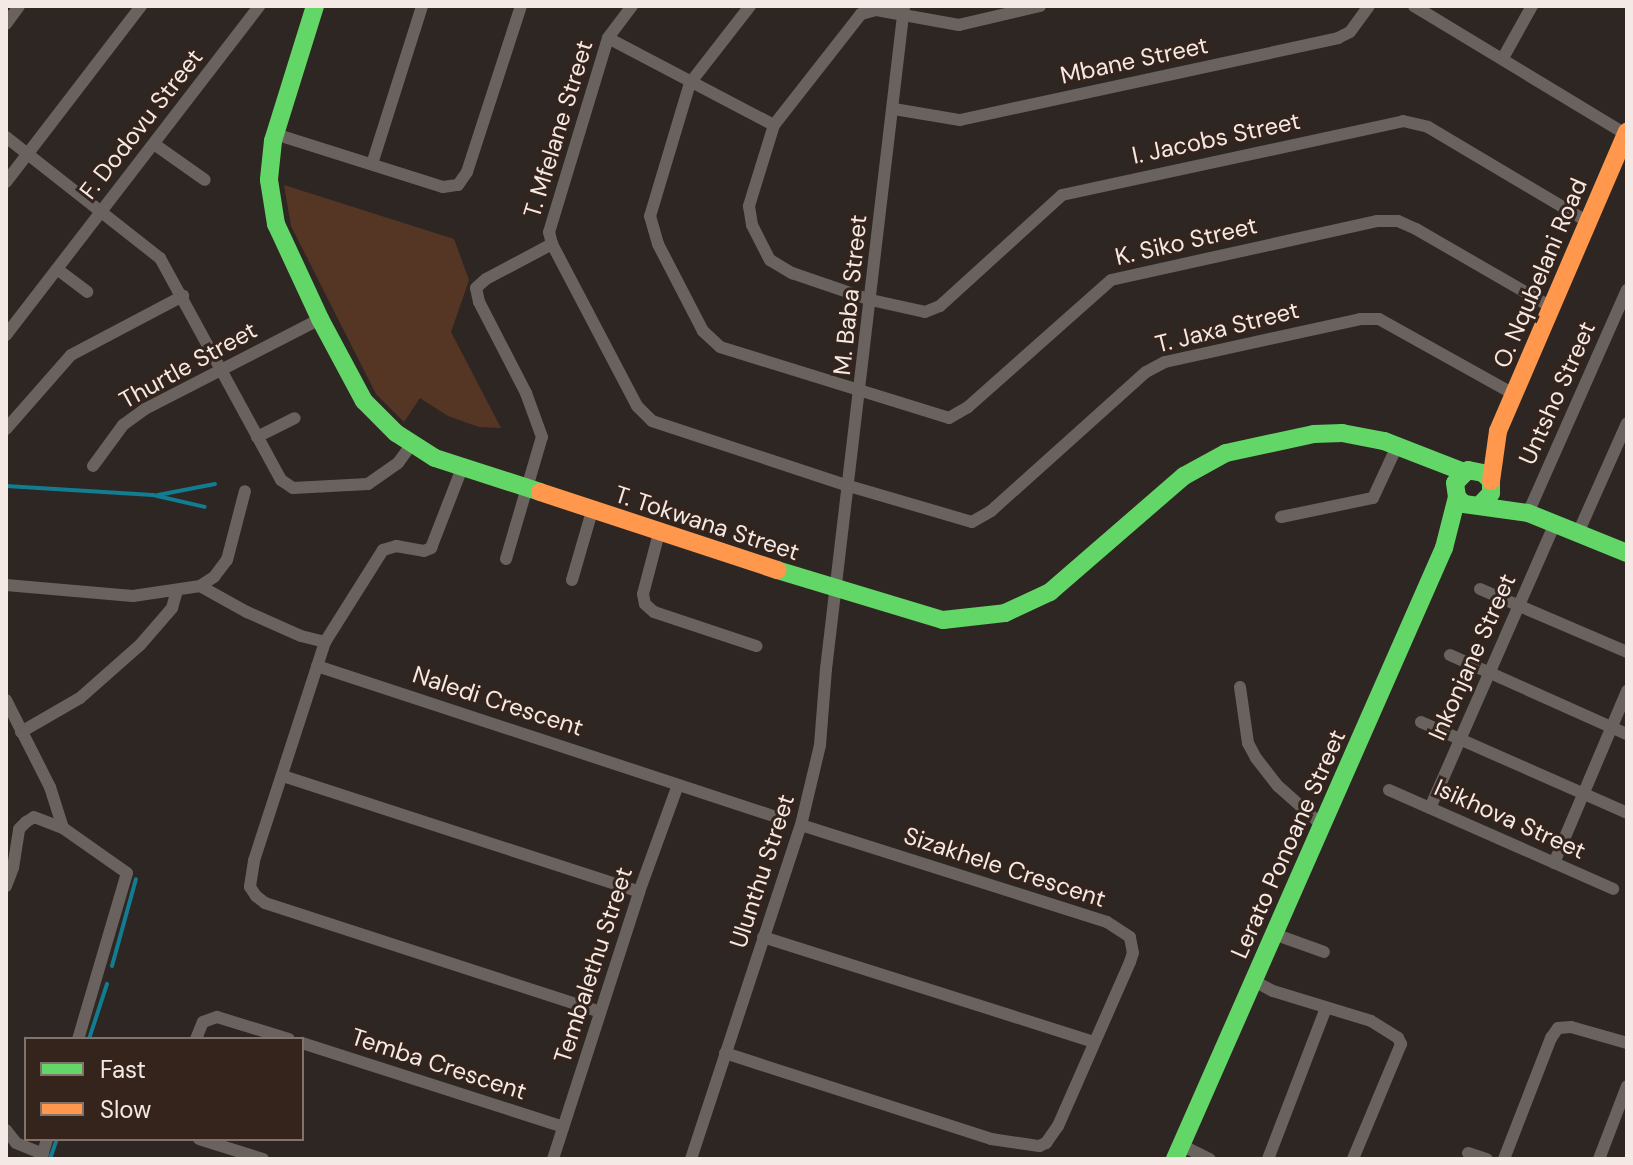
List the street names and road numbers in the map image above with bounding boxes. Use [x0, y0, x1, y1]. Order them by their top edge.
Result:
street label: Mbane Street [1058, 30, 1210, 90]
street label: T. Mfelane Street [517, 37, 599, 221]
street label: F. Dodovu Street [73, 43, 209, 205]
street label: I. Jacobs Street [1129, 106, 1303, 170]
street label: O. Nqubelani Road [1487, 174, 1593, 372]
street label: K. Siko Street [1112, 211, 1260, 271]
street label: M. Baba Street [827, 213, 873, 377]
street label: T. Jaxa Street [1152, 295, 1302, 359]
street label: Thurtle Street [114, 315, 262, 415]
street label: Untsho Street [1513, 317, 1601, 469]
street label: T. Tokwana Street [611, 480, 803, 566]
street label: Inkonjane Street [1422, 569, 1522, 745]
street label: Naledi Crescent [409, 660, 587, 742]
street label: Lerato Ponoane Street [1225, 725, 1351, 963]
street label: Isikhova Street [1430, 773, 1590, 865]
street label: Ulunthu Street [724, 790, 800, 952]
street label: Sizakhele Crescent [900, 821, 1110, 913]
street label: Tembalethu Street [548, 863, 638, 1067]
street label: Temba Crescent [348, 1022, 530, 1106]

